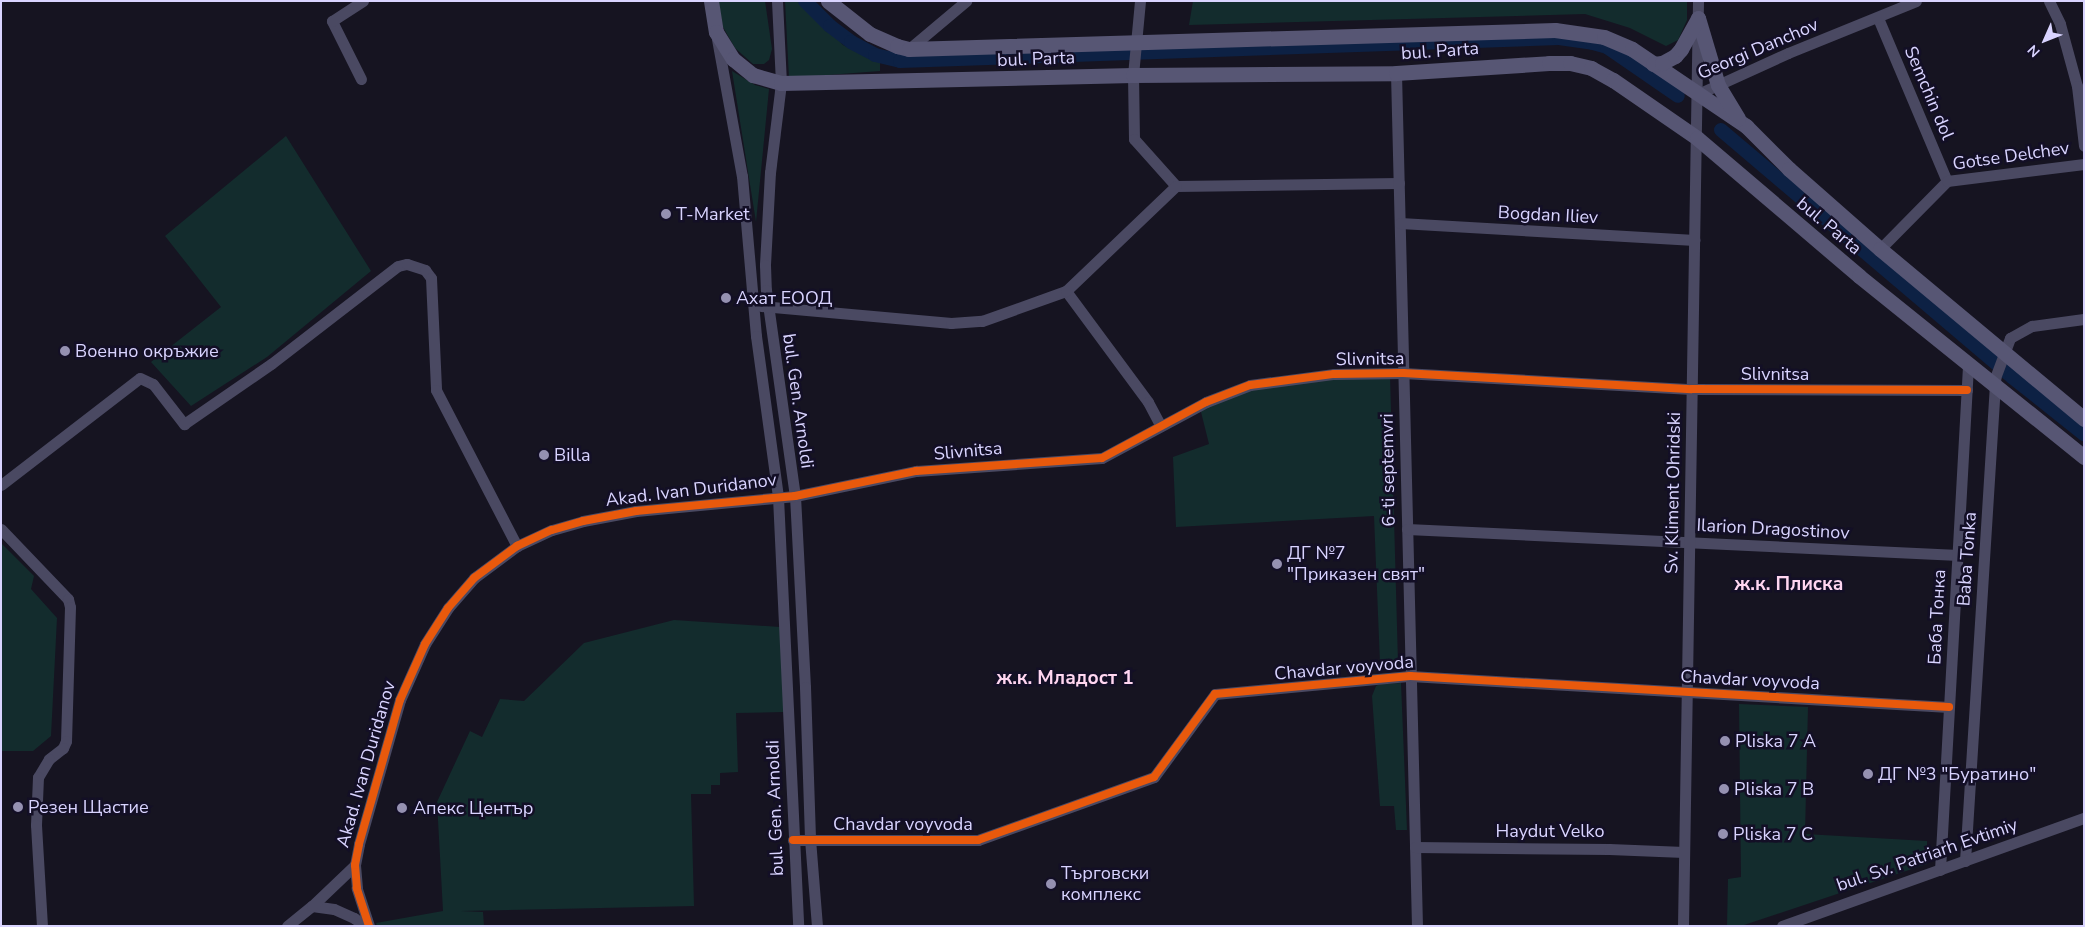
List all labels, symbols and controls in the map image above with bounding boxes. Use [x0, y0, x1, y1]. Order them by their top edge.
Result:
street label: Georgi Danchov [1694, 14, 1822, 84]
north arrow [2020, 15, 2070, 65]
street label: bul. Parta [1400, 38, 1480, 64]
text: N [2023, 40, 2044, 61]
street label: Semchin dol [1900, 43, 1958, 143]
street label: bul. Parta [997, 47, 1075, 71]
street label: Gotse Delchev [1951, 137, 2071, 175]
street label: bul. Parta [1792, 193, 1866, 259]
street label: Bogdan Iliev [1497, 202, 1599, 228]
place label: T-Market [676, 203, 750, 225]
marker: T-Market [660, 208, 672, 220]
place label: Ахат ЕООД [736, 287, 832, 309]
marker: Ахат ЕООД [720, 292, 732, 304]
street label: bul. Gen. Arnoldi [778, 332, 818, 470]
place label: Военно окръжие [75, 340, 219, 362]
marker: Военно окръжие [59, 345, 71, 357]
street label: Slivnitsa [1335, 348, 1405, 370]
street label: Slivnitsa [1741, 363, 1809, 385]
street label: Sv. Kliment Ohridski [1661, 412, 1685, 574]
street label: 6-ti septemvri [1376, 413, 1400, 527]
street label: Slivnitsa [933, 437, 1003, 465]
place label: Billa [554, 444, 591, 466]
marker: Billa [538, 449, 550, 461]
street label: Akad. Ivan Duridanov [604, 469, 778, 511]
street label: Baba Tonka [1953, 511, 1981, 607]
street label: Ilarion Dragostinov [1696, 514, 1850, 544]
place label: ДГ №7 "Приказен свят" [1287, 543, 1425, 586]
marker: ДГ №7 "Приказен свят" [1271, 558, 1283, 570]
street label: Баба Тонка [1924, 569, 1950, 665]
district label: ж.к. Плиска [1735, 574, 1843, 596]
street label: Chavdar voyvoda [1273, 651, 1415, 685]
street label: Chavdar voyvoda [1680, 666, 1820, 694]
district label: ж.к. Младост 1 [996, 668, 1134, 690]
street label: Akad. Ivan Duridanov [332, 678, 400, 850]
place label: Pliska 7 A [1735, 730, 1816, 752]
marker: Pliska 7 A [1719, 735, 1731, 747]
street label: bul. Gen. Arnoldi [762, 740, 788, 876]
place label: ДГ №3 "Буратино" [1878, 763, 2036, 785]
marker: ДГ №3 "Буратино" [1862, 768, 1874, 780]
place label: Pliska 7 B [1734, 778, 1814, 800]
marker: Pliska 7 B [1718, 783, 1730, 795]
place label: Резен Щастие [28, 796, 149, 818]
place label: Апекс Център [413, 797, 534, 819]
marker: Резен Щастие [12, 801, 24, 813]
marker: Апекс Център [395, 801, 409, 815]
street label: Chavdar voyvoda [833, 813, 973, 835]
street label: bul. Sv. Patriarh Evtimiy [1834, 814, 2020, 896]
street label: Haydut Velko [1496, 820, 1604, 842]
place label: Pliska 7 C [1733, 823, 1813, 845]
marker: Pliska 7 C [1717, 828, 1729, 840]
place label: Търговски комплекс [1061, 863, 1149, 906]
marker: Търговски комплекс [1045, 878, 1057, 890]

